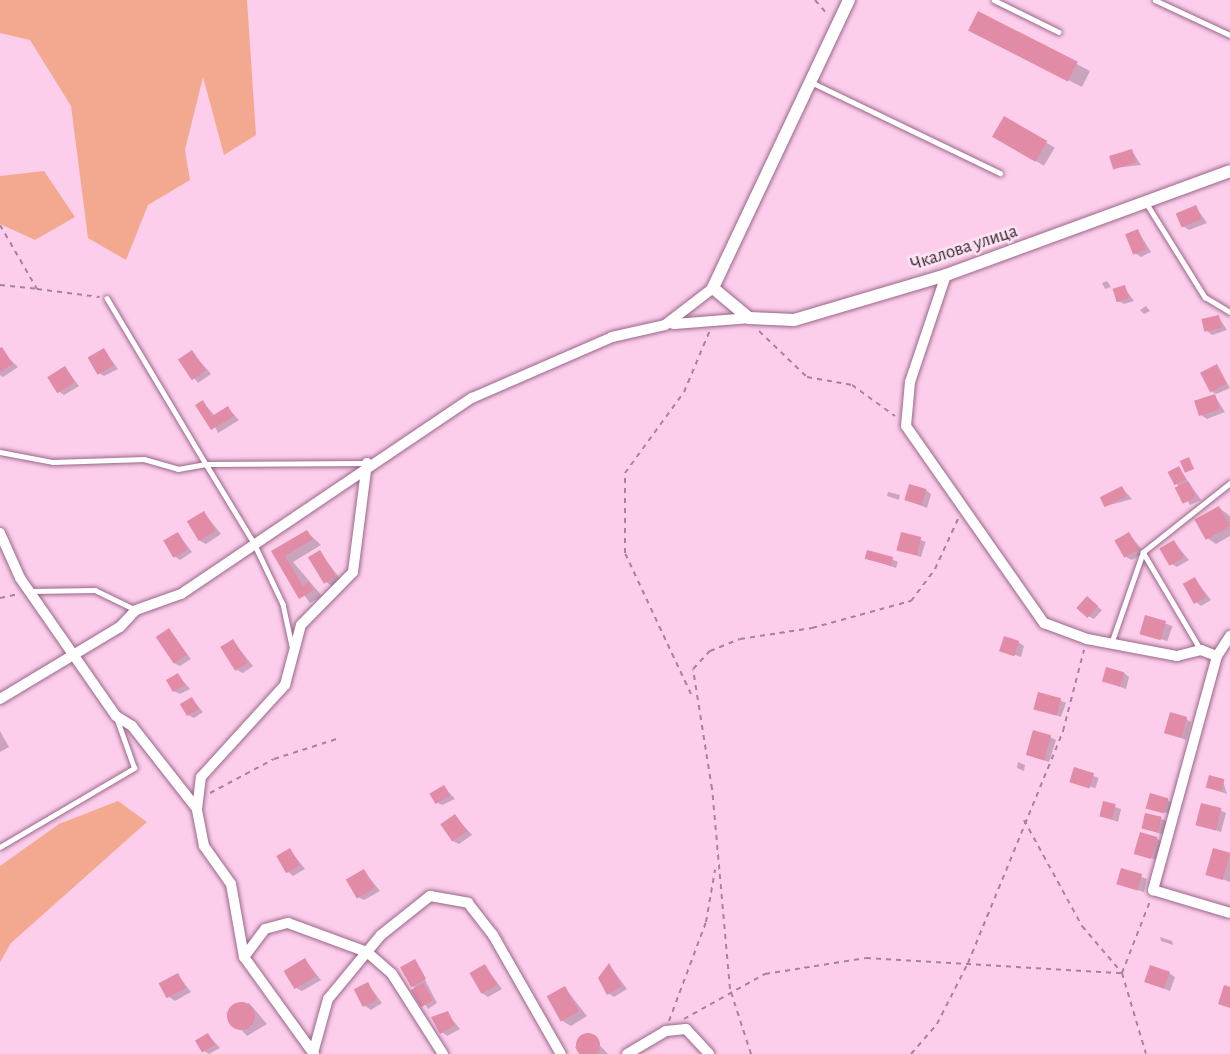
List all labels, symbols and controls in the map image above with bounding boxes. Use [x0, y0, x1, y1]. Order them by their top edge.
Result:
street label: Чкалова улица [907, 220, 1021, 276]

